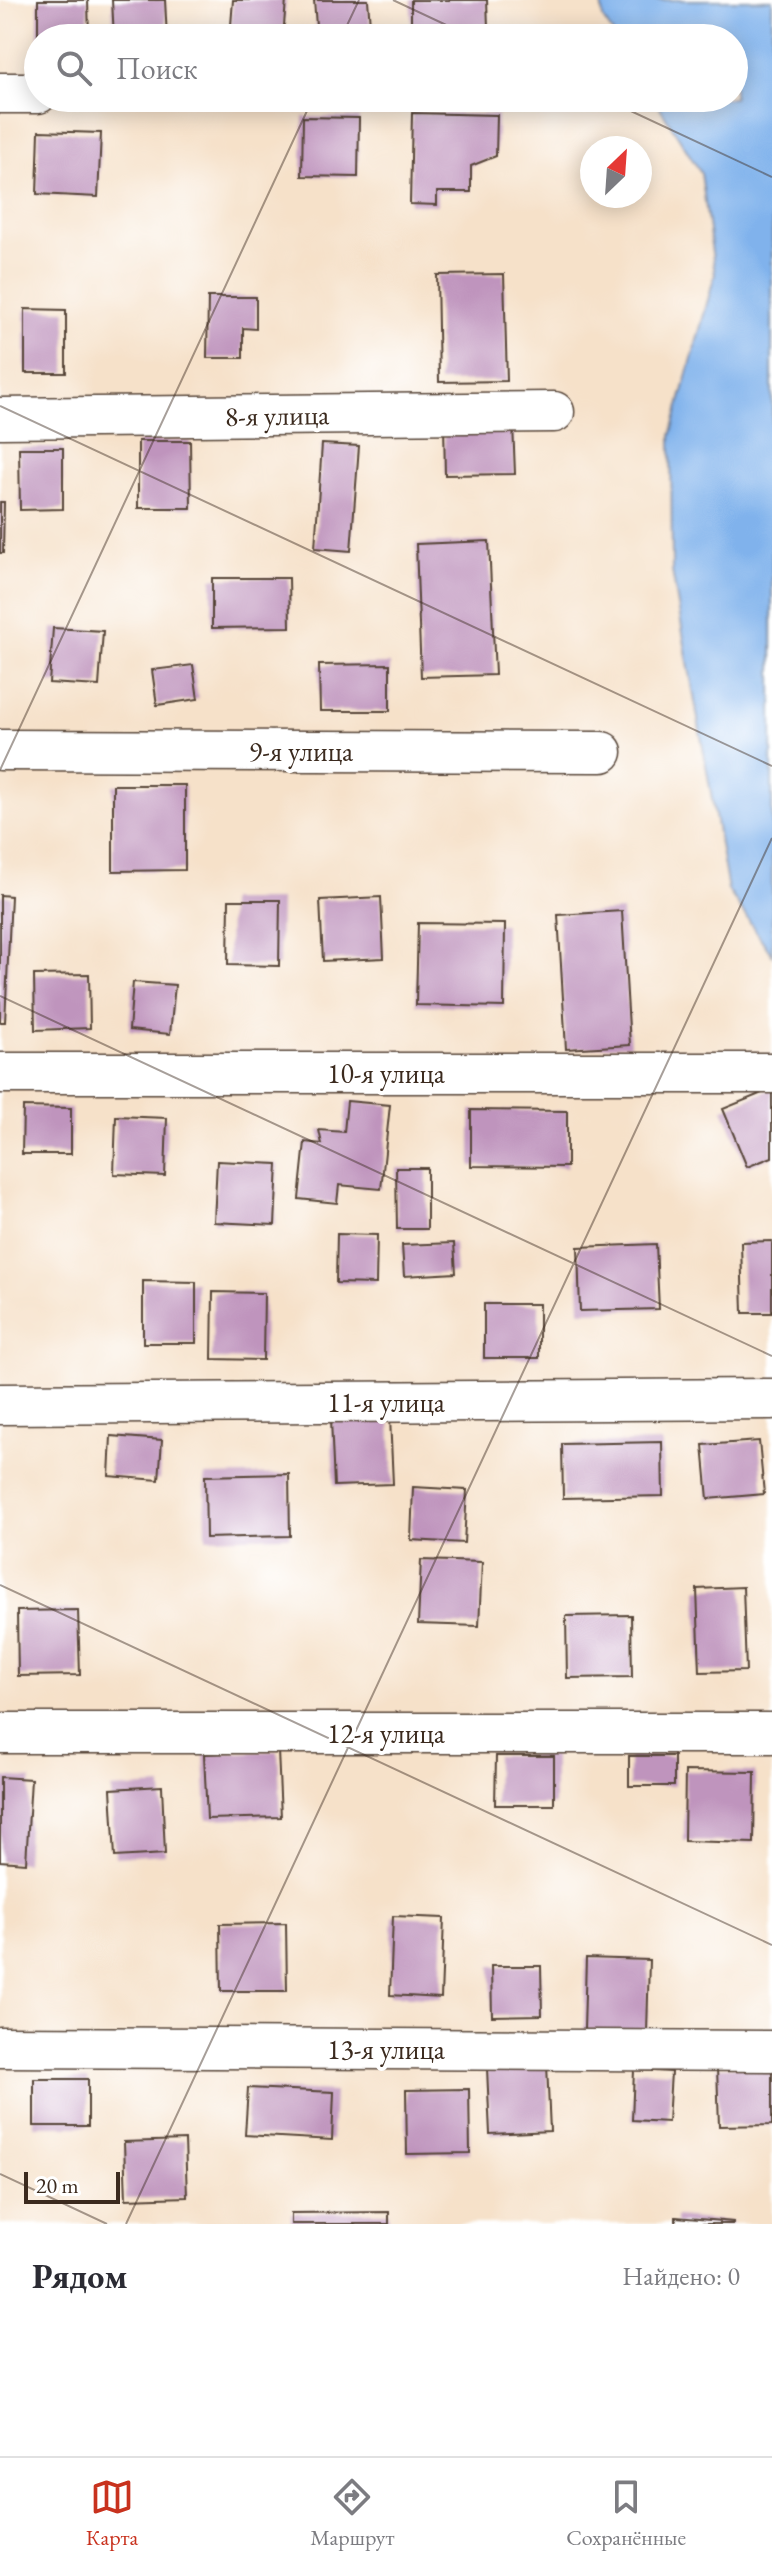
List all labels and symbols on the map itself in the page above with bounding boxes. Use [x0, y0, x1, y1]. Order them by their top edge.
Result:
north arrow [580, 136, 652, 208]
street label: 8-я улица [224, 396, 330, 434]
street label: 9-я улица [249, 733, 354, 769]
street label: 10-я улица [327, 1055, 446, 1091]
street label: 11-я улица [327, 1384, 446, 1420]
street label: 12-я улица [327, 1715, 446, 1751]
street label: 13-я улица [327, 2031, 446, 2067]
scale bar [24, 2168, 120, 2204]

